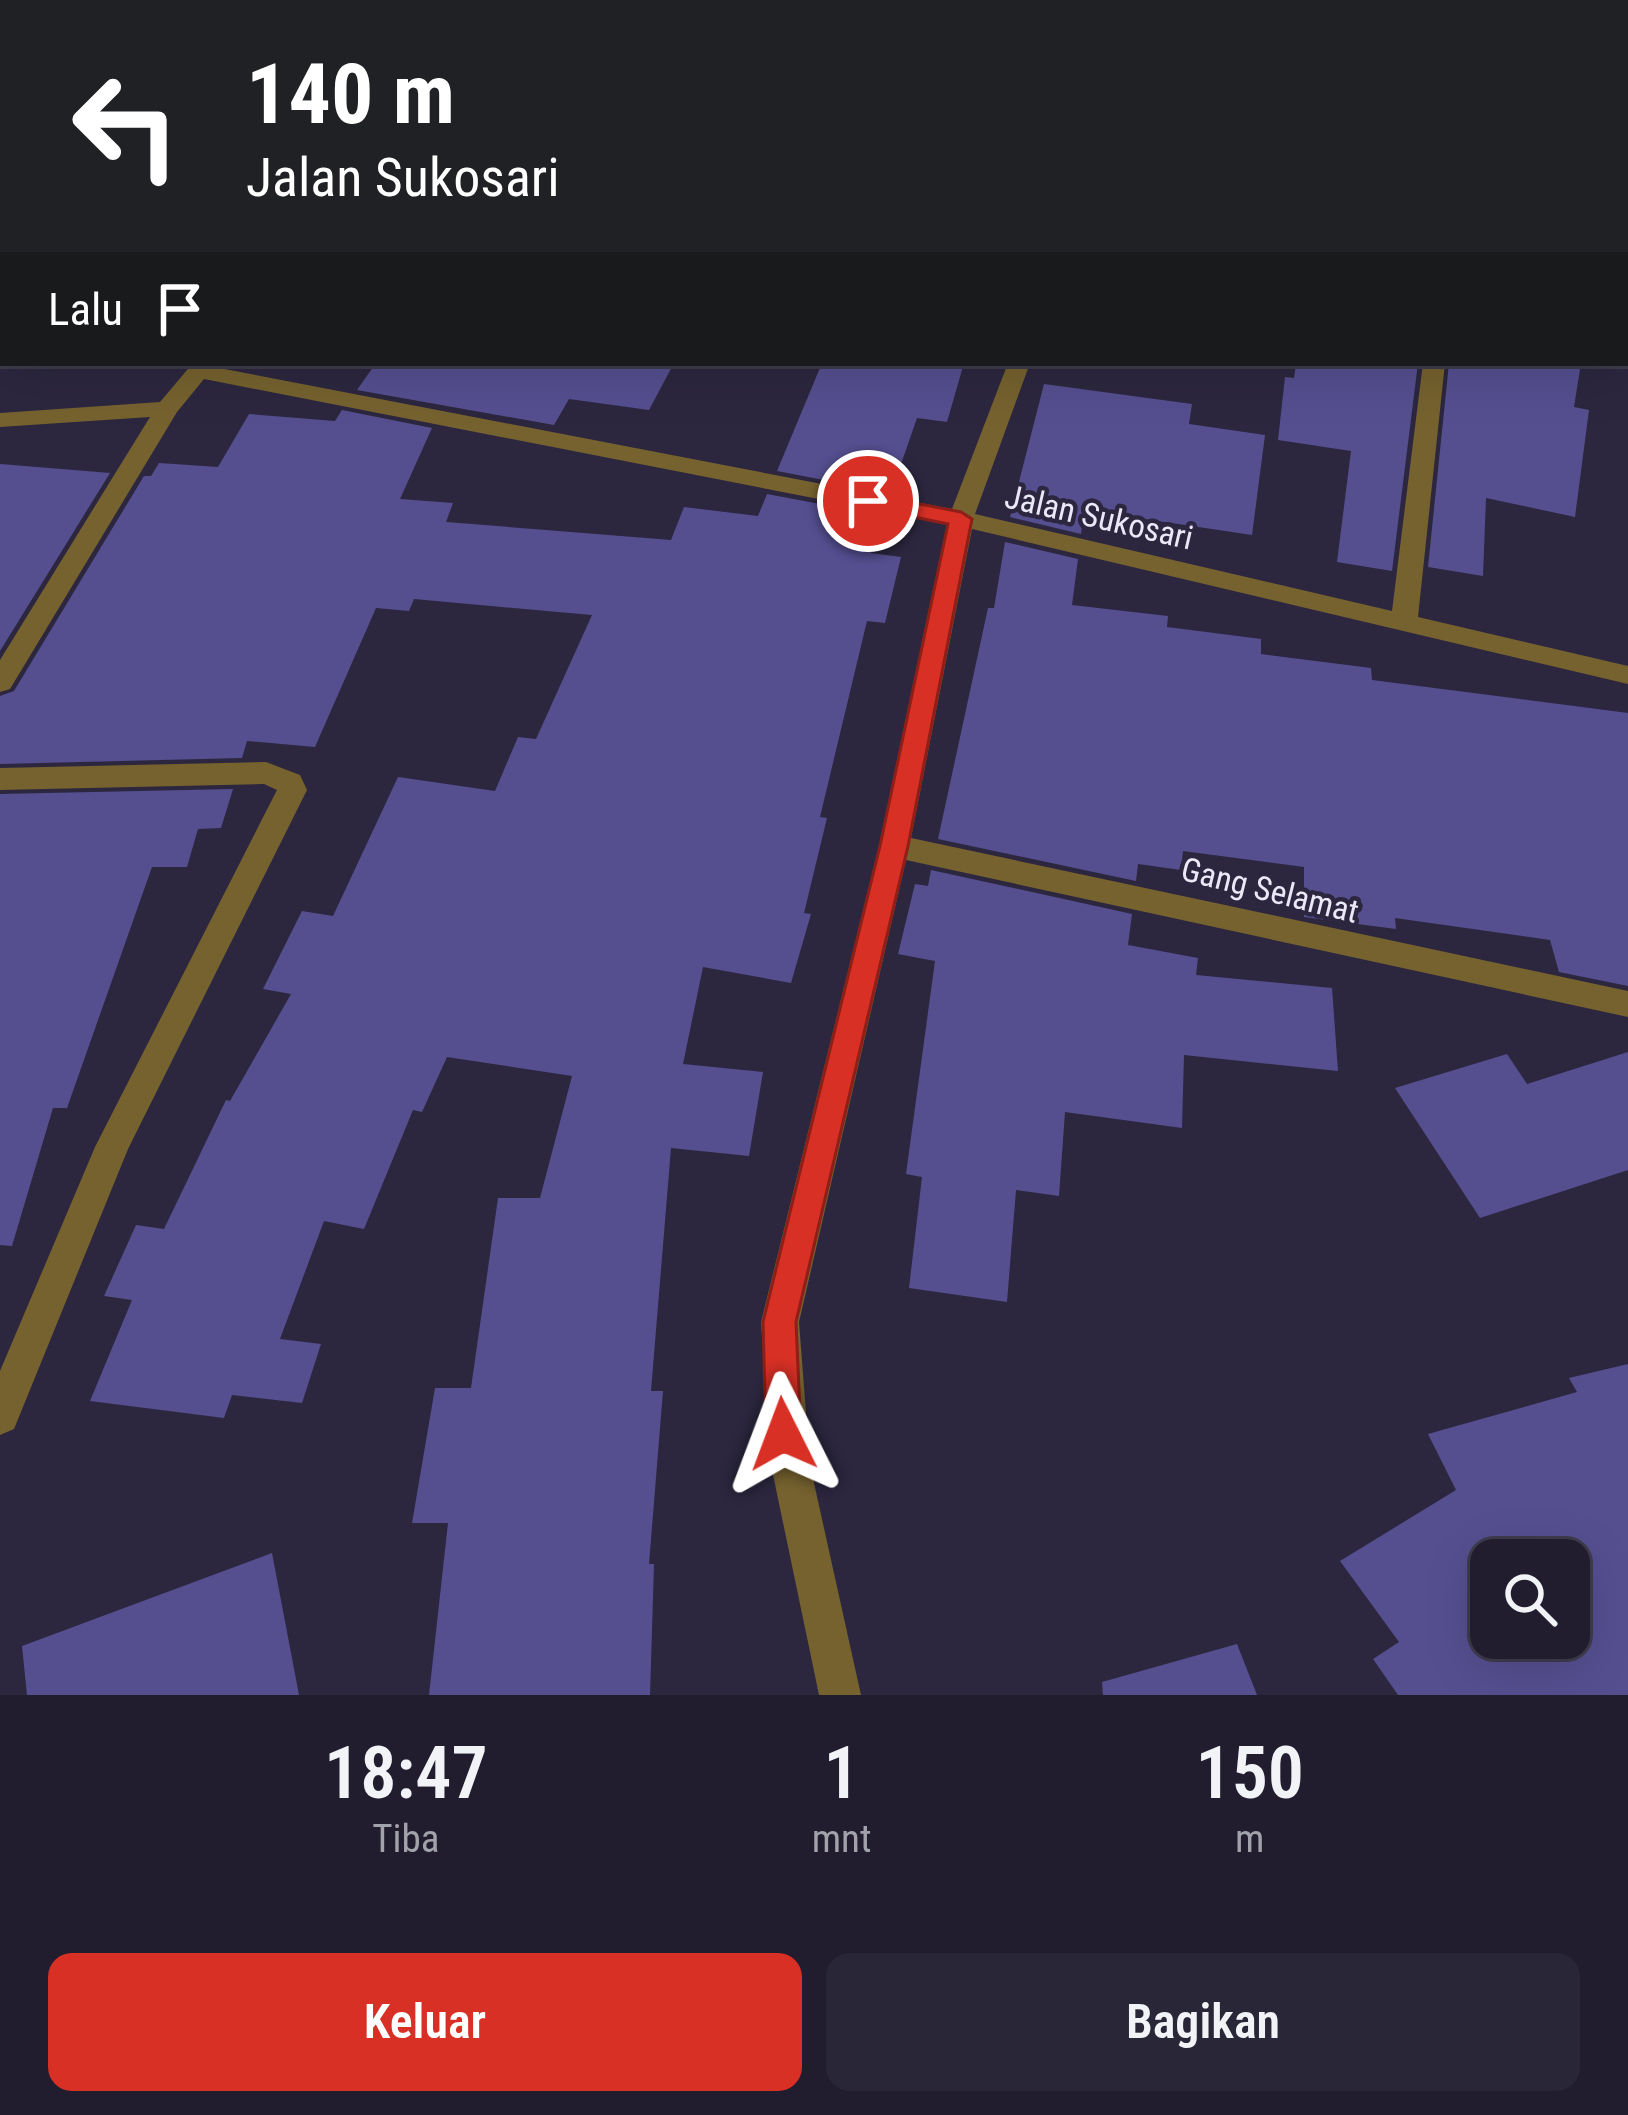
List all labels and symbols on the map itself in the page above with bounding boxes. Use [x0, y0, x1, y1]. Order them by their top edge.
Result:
pin [817, 450, 919, 552]
street label: Jalan Sukosari [1001, 476, 1197, 558]
street label: Gang Selamat [1177, 849, 1363, 931]
position arrow [720, 1371, 846, 1497]

